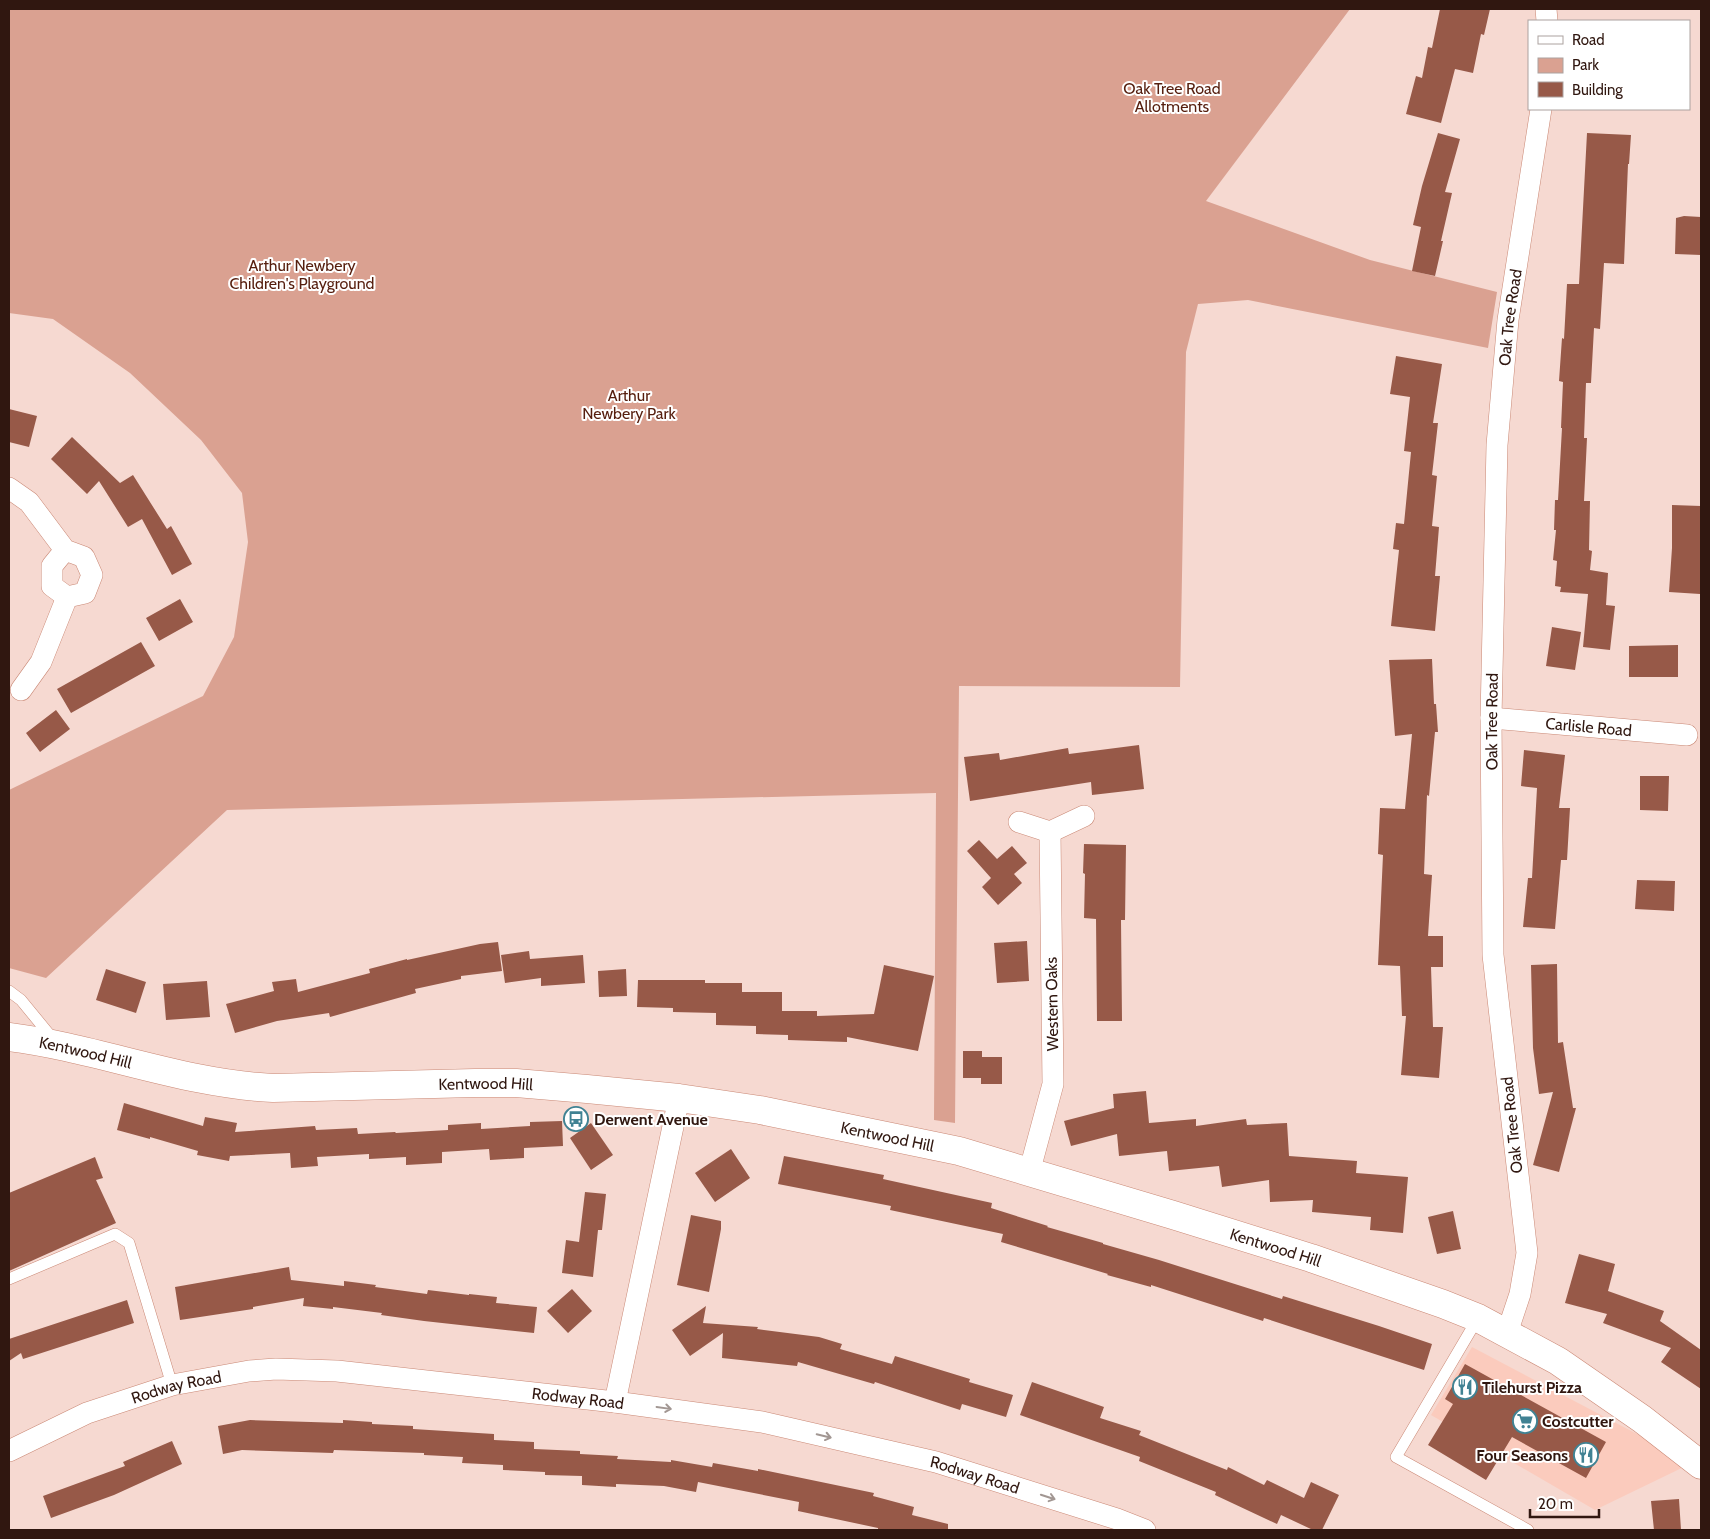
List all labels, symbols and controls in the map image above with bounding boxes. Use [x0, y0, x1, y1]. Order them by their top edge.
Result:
legend [1528, 20, 1690, 110]
text: Road [1572, 31, 1605, 49]
text: Park [1572, 56, 1599, 74]
park label: Oak Tree Road Allotments [1123, 79, 1221, 116]
text: Building [1572, 81, 1623, 99]
park label: Arthur Newbery Children's Playground [230, 256, 375, 293]
street label: Oak Tree Road [1495, 268, 1525, 367]
park label: Arthur Newbery Park [582, 386, 677, 423]
street label: Oak Tree Road [1481, 673, 1501, 770]
street label: Carlisle Road [1545, 713, 1633, 740]
street label: Western Oaks [1042, 956, 1062, 1051]
street label: Kentwood Hill [38, 1032, 134, 1072]
street label: Kentwood Hill [438, 1073, 534, 1094]
street label: Oak Tree Road [1497, 1076, 1527, 1174]
bus stop icon: Derwent Avenue [563, 1106, 589, 1132]
place label: Derwent Avenue [594, 1110, 708, 1129]
street label: Kentwood Hill [839, 1117, 936, 1155]
street label: Kentwood Hill [1228, 1224, 1324, 1270]
street label: Rodway Road [129, 1367, 223, 1407]
restaurant icon: Tilehurst Pizza [1452, 1374, 1478, 1400]
place label: Tilehurst Pizza [1482, 1378, 1582, 1397]
street label: Rodway Road [531, 1383, 625, 1413]
one-way arrow [655, 1404, 671, 1414]
supermarket icon: Costcutter [1512, 1408, 1538, 1434]
place label: Costcutter [1542, 1412, 1614, 1431]
one-way arrow [815, 1432, 831, 1441]
restaurant icon: Four Seasons [1573, 1442, 1599, 1468]
place label: Four Seasons [1476, 1446, 1568, 1465]
street label: Rodway Road [929, 1452, 1022, 1497]
scale bar [1530, 1486, 1599, 1518]
one-way arrow [1039, 1493, 1055, 1503]
text: 20 m [1538, 1495, 1573, 1513]

